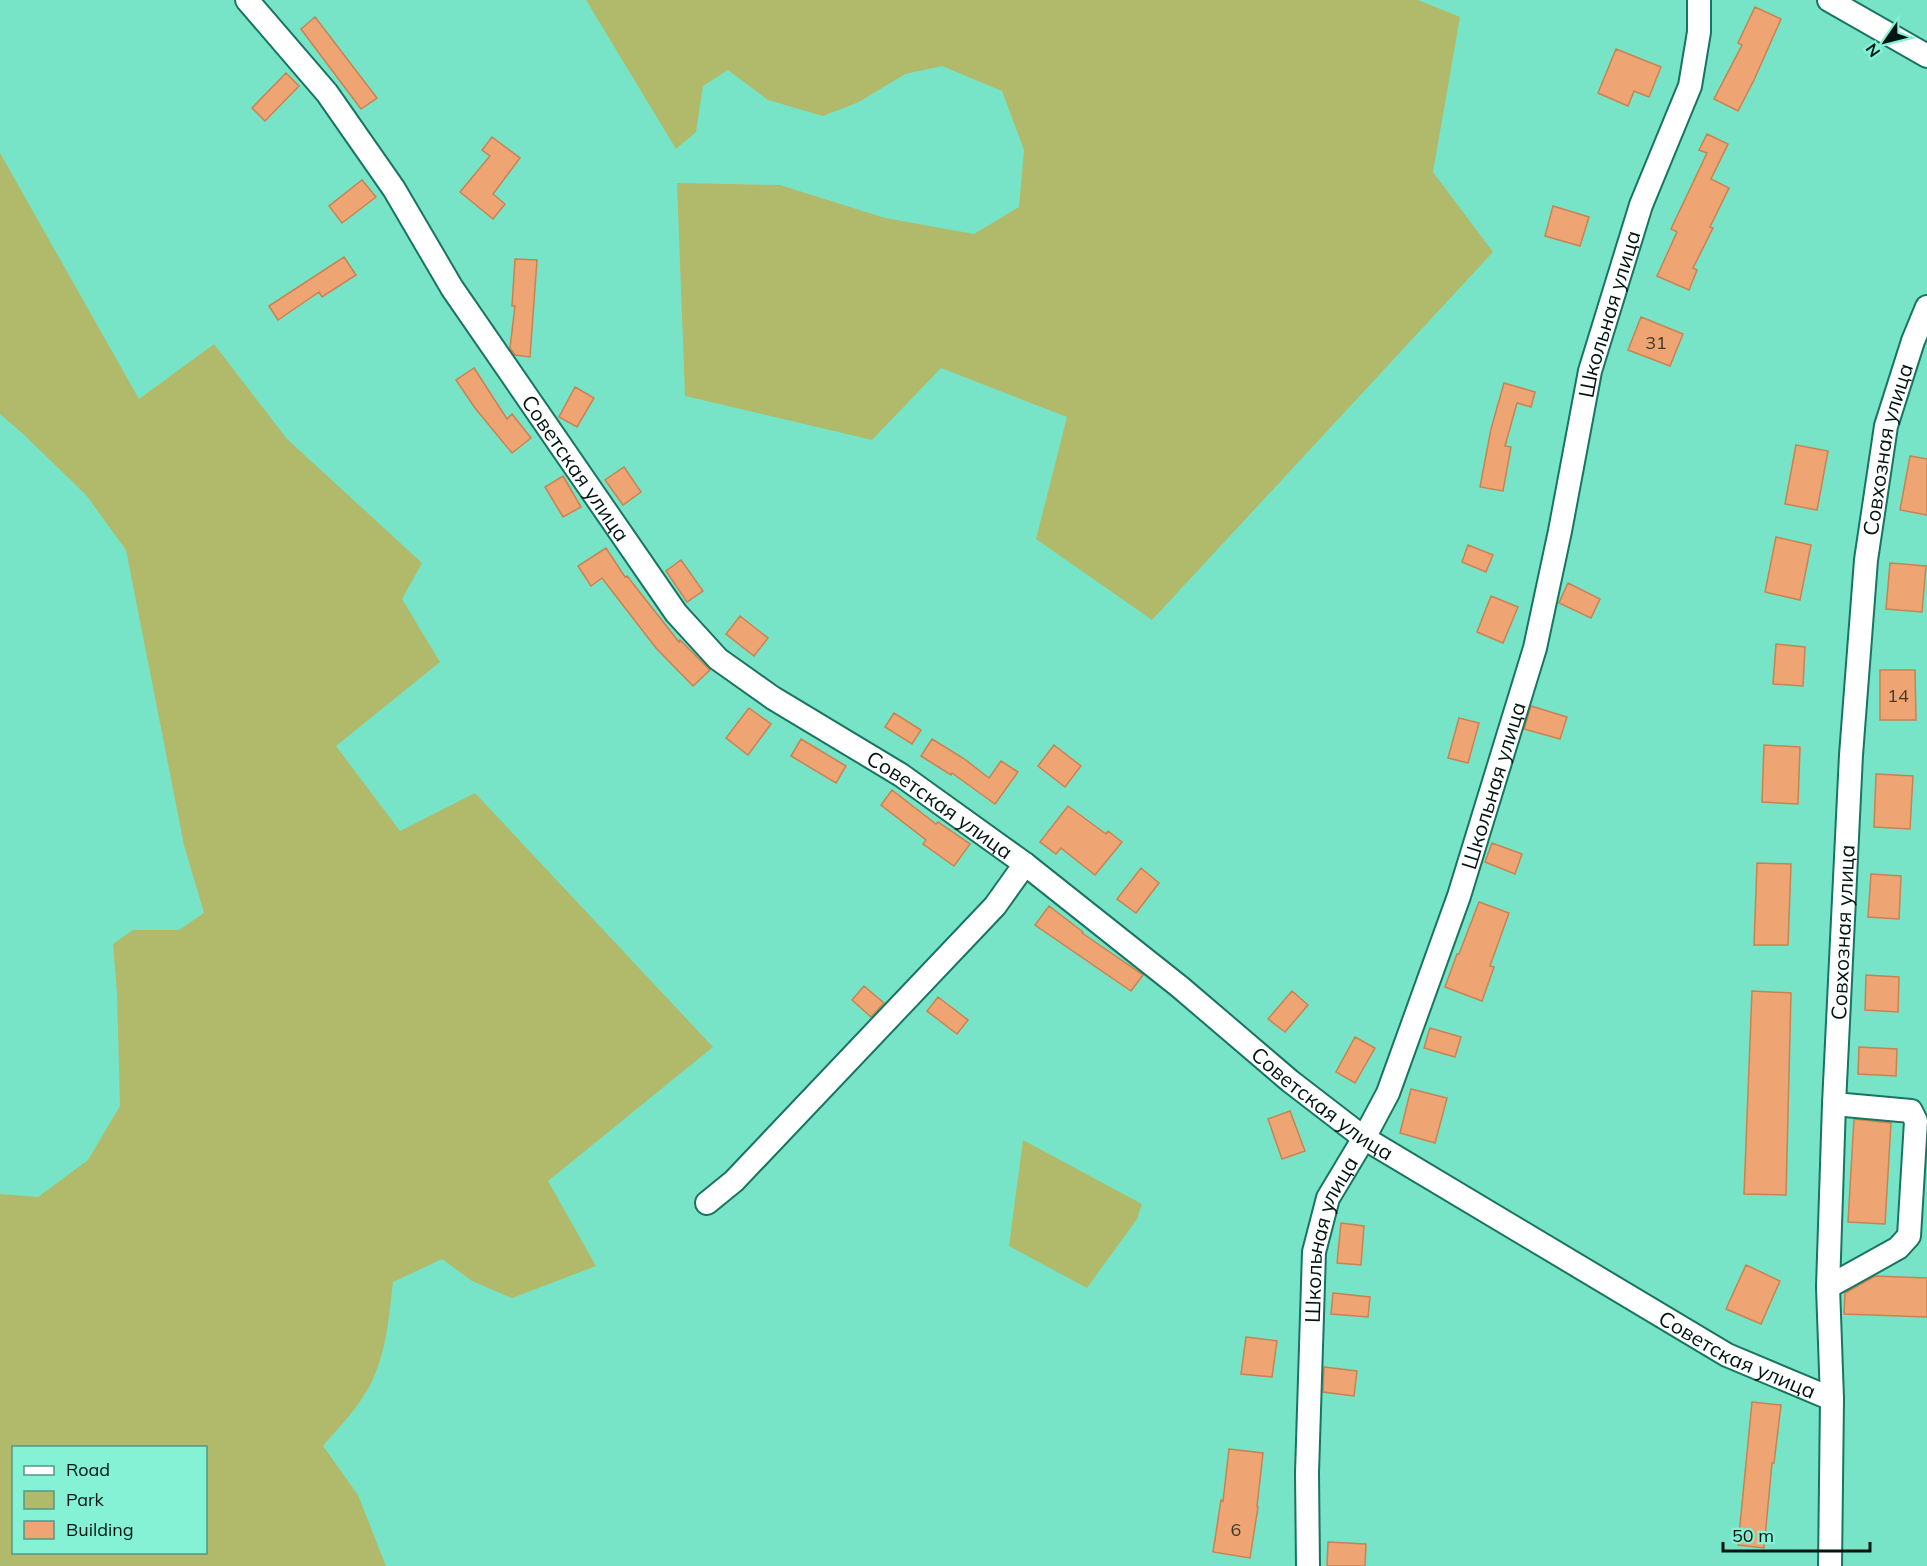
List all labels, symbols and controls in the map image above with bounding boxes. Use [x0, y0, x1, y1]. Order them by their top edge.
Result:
north arrow [1855, 12, 1915, 72]
text: N [1861, 40, 1884, 61]
street label: Школьная улица [1572, 227, 1646, 400]
house number: 31 [1645, 331, 1667, 354]
street label: Совхозная улица [1857, 360, 1918, 537]
street label: Советская улица [516, 390, 636, 546]
house number: 14 [1887, 684, 1909, 707]
street label: Школьная улица [1455, 699, 1531, 872]
street label: Советская улица [862, 745, 1018, 864]
street label: Совхозная улица [1825, 844, 1860, 1021]
street label: Советская улица [1246, 1041, 1398, 1166]
street label: Школьная улица [1299, 1151, 1363, 1323]
street label: Советская улица [1654, 1304, 1820, 1404]
legend [12, 1446, 207, 1554]
text: Road [66, 1458, 110, 1481]
text: Park [66, 1488, 105, 1511]
scale bar [1723, 1515, 1870, 1553]
text: Building [66, 1518, 134, 1541]
house number: 6 [1231, 1518, 1241, 1541]
text: 50 m [1732, 1524, 1774, 1547]

